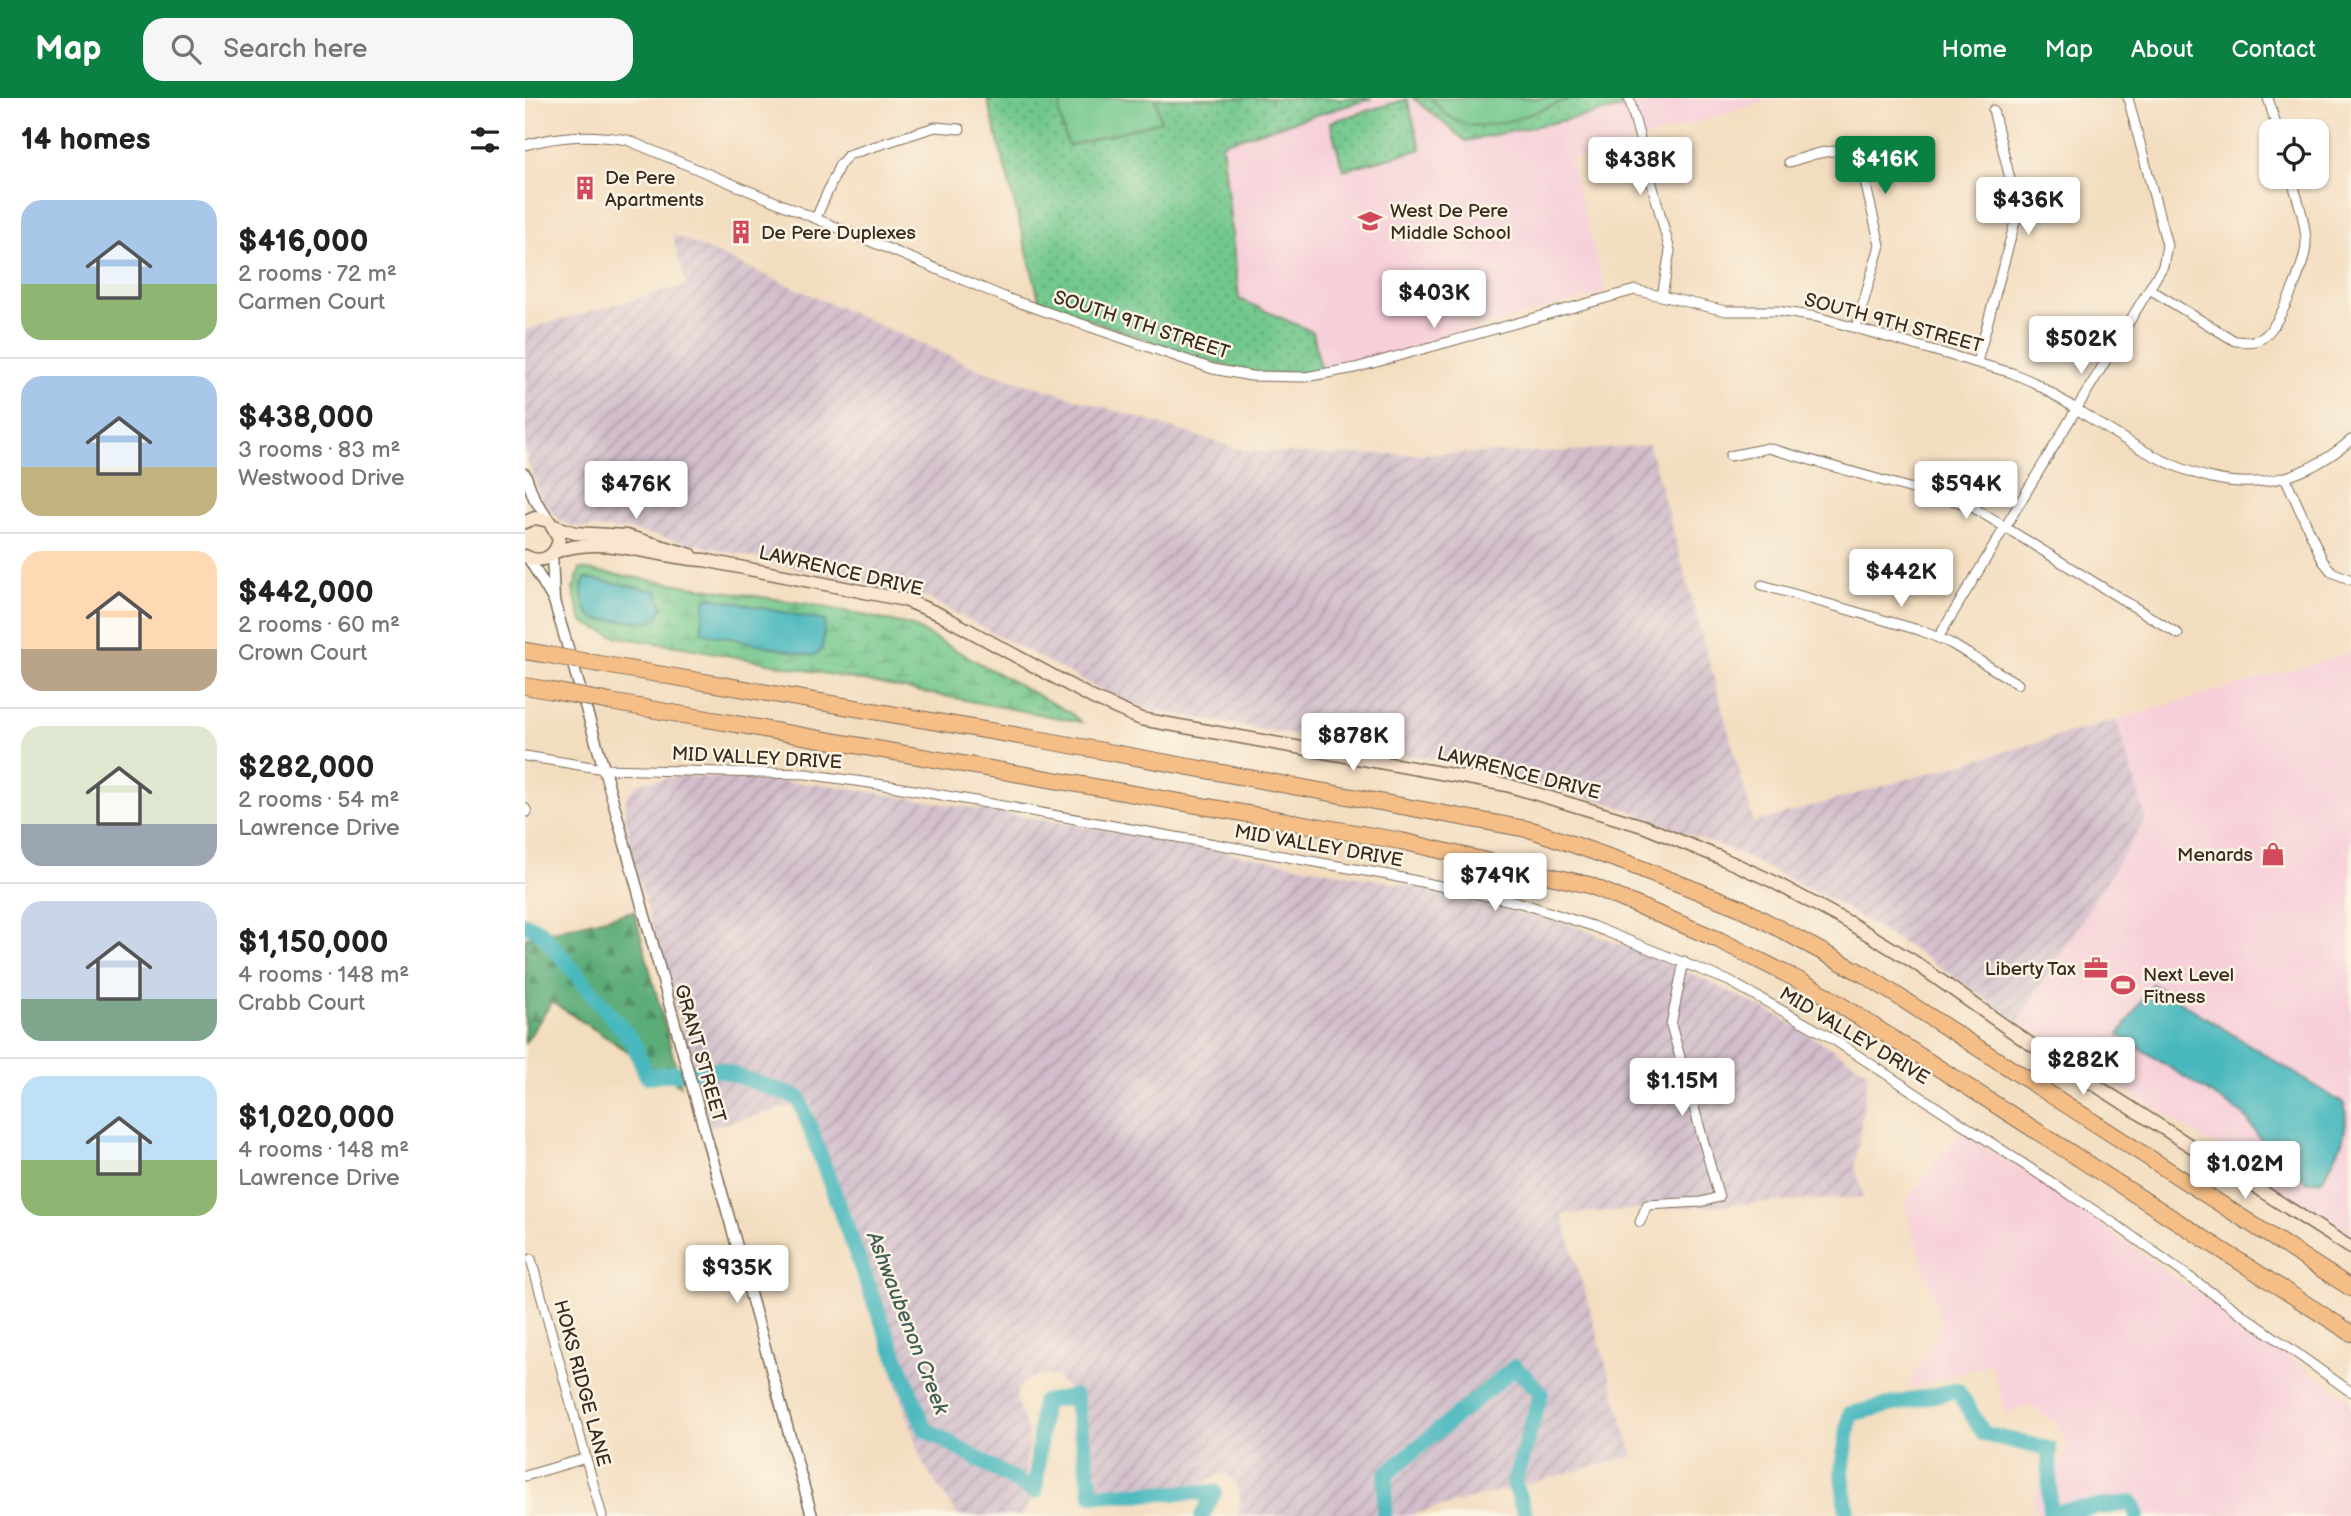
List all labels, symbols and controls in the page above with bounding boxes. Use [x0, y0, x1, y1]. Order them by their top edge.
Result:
search box [143, 18, 633, 81]
text: Map [35, 29, 101, 69]
icon: search [167, 30, 205, 68]
text: Search here [223, 34, 367, 65]
text: Home [1942, 35, 2007, 64]
text: Map [2045, 35, 2093, 64]
text: About [2131, 35, 2193, 64]
text: Contact [2231, 35, 2316, 64]
map controls [2259, 119, 2329, 189]
button: locate [2259, 119, 2329, 189]
icon: filters [466, 121, 504, 159]
text: 14 homes [21, 122, 150, 158]
pin: $416K [1836, 136, 1934, 196]
pin: $438K [1591, 138, 1689, 197]
text: $416K [1851, 145, 1919, 173]
text: $438K [1604, 146, 1676, 174]
place label: De Pere Apartments [605, 167, 704, 212]
building icon: De Pere Apartments [571, 174, 599, 202]
pin: $436K [1979, 178, 2077, 237]
text: $436K [1992, 186, 2064, 214]
place label: West De Pere Middle School [1390, 200, 1511, 245]
school or university icon: West De Pere Middle School [1356, 207, 1384, 235]
building icon: De Pere Duplexes [727, 218, 755, 246]
place label: De Pere Duplexes [761, 222, 916, 245]
text: $416,000 [238, 224, 368, 260]
icon: home [77, 228, 161, 312]
text: 2 rooms · 72 m² [238, 260, 397, 288]
pin: $403K [1385, 271, 1483, 330]
text: $403K [1398, 279, 1470, 307]
street label: SOUTH 9TH STREET [1051, 286, 1233, 365]
text: Carmen Court [238, 288, 385, 316]
street label: SOUTH 9TH STREET [1802, 289, 1986, 359]
pin: $502K [2032, 316, 2130, 376]
text: $502K [2045, 325, 2117, 353]
text: $438,000 [238, 400, 374, 436]
icon: home [77, 404, 161, 488]
text: 3 rooms · 83 m² [238, 436, 400, 464]
pin: $476K [587, 462, 685, 521]
pin: $594K [1917, 462, 2015, 521]
text: Westwood Drive [238, 464, 405, 492]
text: $476K [601, 470, 671, 498]
text: $594K [1930, 470, 2002, 498]
street label: LAWRENCE DRIVE [756, 541, 925, 602]
pin: $442K [1852, 550, 1950, 609]
text: $442K [1865, 558, 1937, 586]
text: $442,000 [238, 575, 374, 611]
icon: home [77, 579, 161, 663]
text: 2 rooms · 60 m² [238, 611, 400, 639]
text: Crown Court [238, 639, 367, 667]
pin: $878K [1304, 714, 1402, 773]
text: $878K [1317, 722, 1389, 750]
street label: LAWRENCE DRIVE [1435, 742, 1603, 805]
street label: MID VALLEY DRIVE [671, 743, 843, 774]
text: $282,000 [238, 750, 374, 786]
icon: home [77, 754, 161, 838]
text: 2 rooms · 54 m² [238, 786, 400, 814]
text: Lawrence Drive [238, 814, 400, 842]
street label: MID VALLEY DRIVE [1233, 820, 1405, 873]
shop icon: Menards [2259, 840, 2287, 868]
place label: Menards [2177, 844, 2253, 867]
pin: $749K [1446, 854, 1544, 913]
text: $749K [1460, 862, 1530, 890]
text: $1,150,000 [238, 925, 388, 961]
icon: home [77, 929, 161, 1013]
office icon: Liberty Tax [2082, 954, 2110, 982]
place label: Liberty Tax [1985, 958, 2076, 981]
text: 4 rooms · 148 m² [238, 961, 409, 989]
place label: Next Level Fitness [2143, 964, 2234, 1009]
sports icon: Next Level Fitness [2109, 971, 2137, 999]
street label: GRANT STREET [669, 982, 730, 1126]
street label: MID VALLEY DRIVE [1775, 982, 1933, 1090]
text: Crabb Court [238, 989, 365, 1017]
pin: $282K [2034, 1038, 2132, 1097]
text: $282K [2047, 1046, 2119, 1074]
pin: $1.15M [1625, 1058, 1739, 1118]
text: $1.15M [1646, 1067, 1718, 1095]
text: $1,020,000 [238, 1100, 395, 1136]
icon: home [77, 1104, 161, 1188]
text: 4 rooms · 148 m² [238, 1136, 409, 1164]
pin: $1.02M [2188, 1142, 2302, 1201]
text: $1.02M [2206, 1150, 2284, 1178]
text: Lawrence Drive [238, 1164, 400, 1192]
water label: Ashwaubenon Creek [861, 1227, 954, 1419]
pin: $935K [688, 1246, 786, 1305]
text: $935K [702, 1254, 772, 1282]
street label: HOKS RIDGE LANE [548, 1298, 615, 1469]

